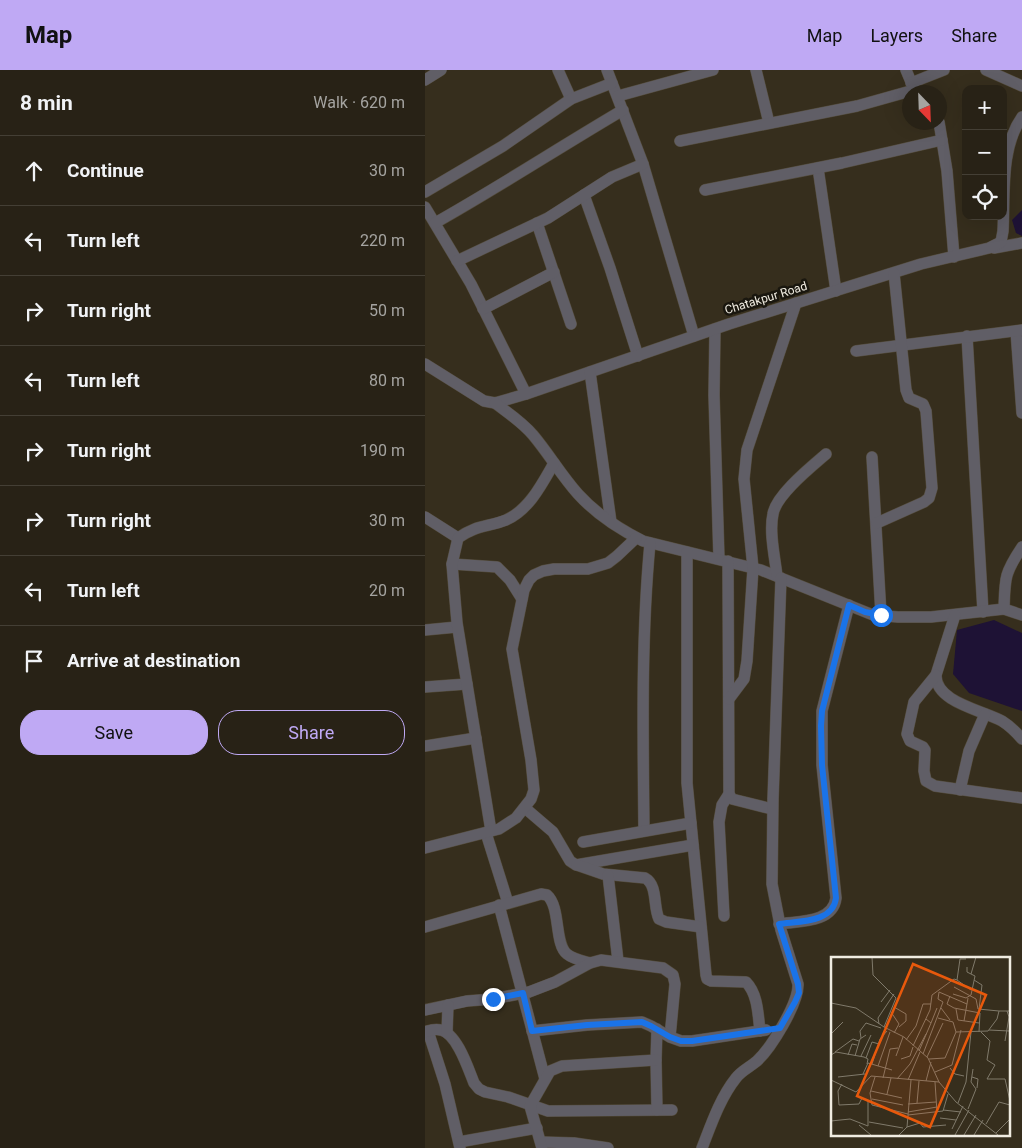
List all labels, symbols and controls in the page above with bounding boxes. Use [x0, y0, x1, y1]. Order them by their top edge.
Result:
text: Map [25, 21, 72, 49]
text: Map [807, 25, 842, 46]
text: Layers [870, 25, 923, 46]
text: Share [951, 25, 997, 46]
north arrow [902, 85, 947, 130]
map controls [962, 85, 1007, 220]
button: + [962, 85, 1007, 130]
text: 8 min [20, 91, 73, 115]
text: Walk · 620 m [313, 93, 405, 112]
button: − [962, 130, 1007, 175]
icon: ahead [20, 157, 48, 185]
text: Continue [67, 159, 144, 182]
text: 30 m [369, 161, 405, 180]
button: locate [962, 175, 1007, 220]
icon: left [20, 227, 48, 255]
text: Turn left [67, 229, 140, 252]
text: 220 m [360, 231, 405, 250]
street label: Chatakpur Road [723, 279, 809, 317]
icon: right [20, 297, 48, 325]
text: Turn right [67, 299, 151, 322]
text: 50 m [369, 301, 405, 320]
icon: left [20, 367, 48, 395]
text: Turn left [67, 369, 140, 392]
text: 80 m [369, 371, 405, 390]
icon: right [20, 437, 48, 465]
text: Turn right [67, 439, 151, 462]
text: 190 m [360, 441, 405, 460]
icon: right [20, 507, 48, 535]
text: Turn right [67, 509, 151, 532]
text: 30 m [369, 511, 405, 530]
icon: left [20, 577, 48, 605]
text: Turn left [67, 579, 140, 602]
text: 20 m [369, 581, 405, 600]
route start [870, 604, 893, 627]
icon: arrive [20, 647, 48, 675]
text: Arrive at destination [67, 649, 240, 672]
button: Save [20, 710, 208, 755]
button: Share [218, 710, 405, 755]
inset map [831, 957, 1009, 1136]
route end [482, 988, 505, 1011]

